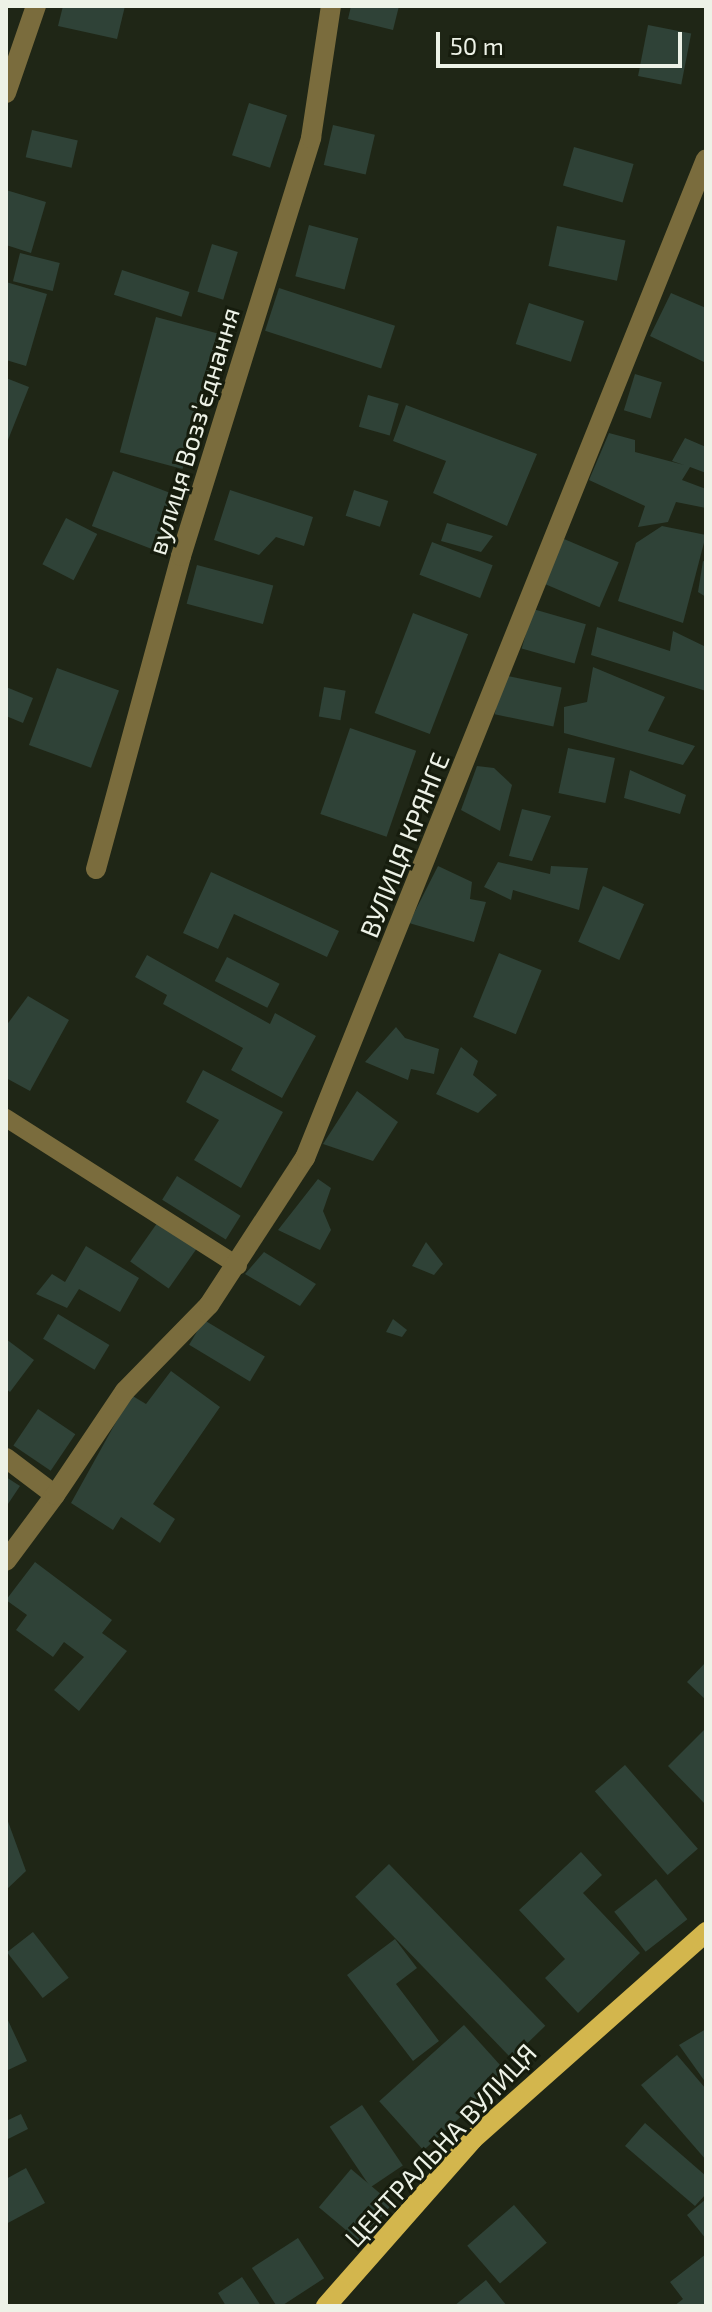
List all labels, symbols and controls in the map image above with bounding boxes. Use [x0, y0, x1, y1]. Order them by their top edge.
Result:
scale bar [440, 16, 686, 66]
text: 50 m [450, 31, 504, 60]
street label: вулиця Воззʼєднання [141, 304, 245, 558]
street label: ВУЛИЦЯ КРЯНГЕ [353, 748, 455, 942]
street label: ЦЕНТРАЛЬНА ВУЛИЦЯ [338, 2037, 542, 2253]

